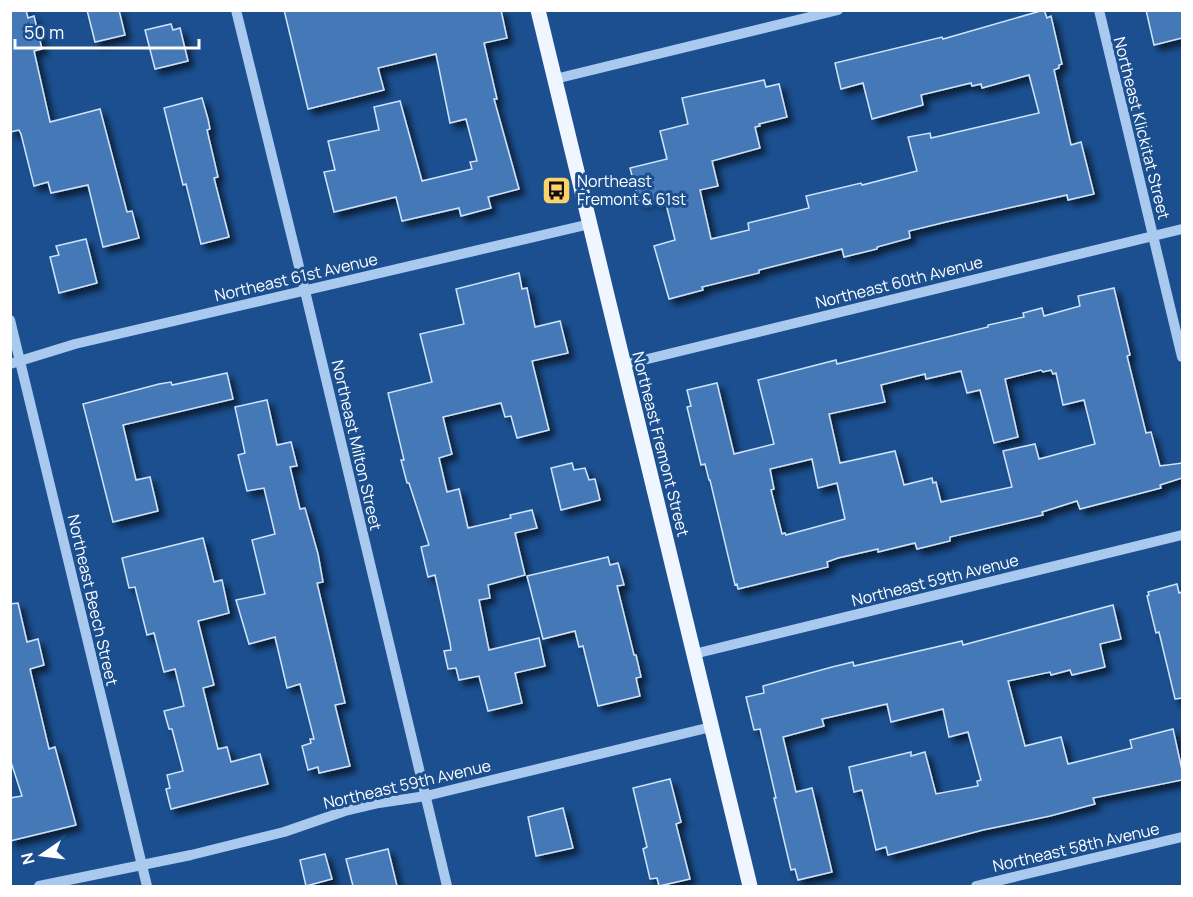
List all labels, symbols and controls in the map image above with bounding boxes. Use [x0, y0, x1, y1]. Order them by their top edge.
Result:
scale bar [15, 12, 200, 50]
text: 50 m [24, 20, 64, 44]
street label: Northeast Klickitat Street [1109, 34, 1175, 222]
place label: Northeast Fremont & 61st [577, 170, 686, 210]
bus stop icon: Northeast Fremont & 61st [540, 174, 572, 206]
street label: Northeast 61st Avenue [212, 248, 380, 306]
street label: Northeast 60th Avenue [813, 251, 985, 313]
street label: Northeast Fremont Street [627, 349, 695, 539]
street label: Northeast Milton Street [327, 358, 387, 532]
street label: Northeast Beech Street [63, 512, 123, 688]
street label: Northeast 59th Avenue [849, 549, 1021, 611]
street label: Northeast 59th Avenue [321, 754, 493, 814]
street label: Northeast 58th Avenue [990, 817, 1162, 877]
north arrow [12, 825, 72, 885]
text: N [15, 850, 40, 867]

